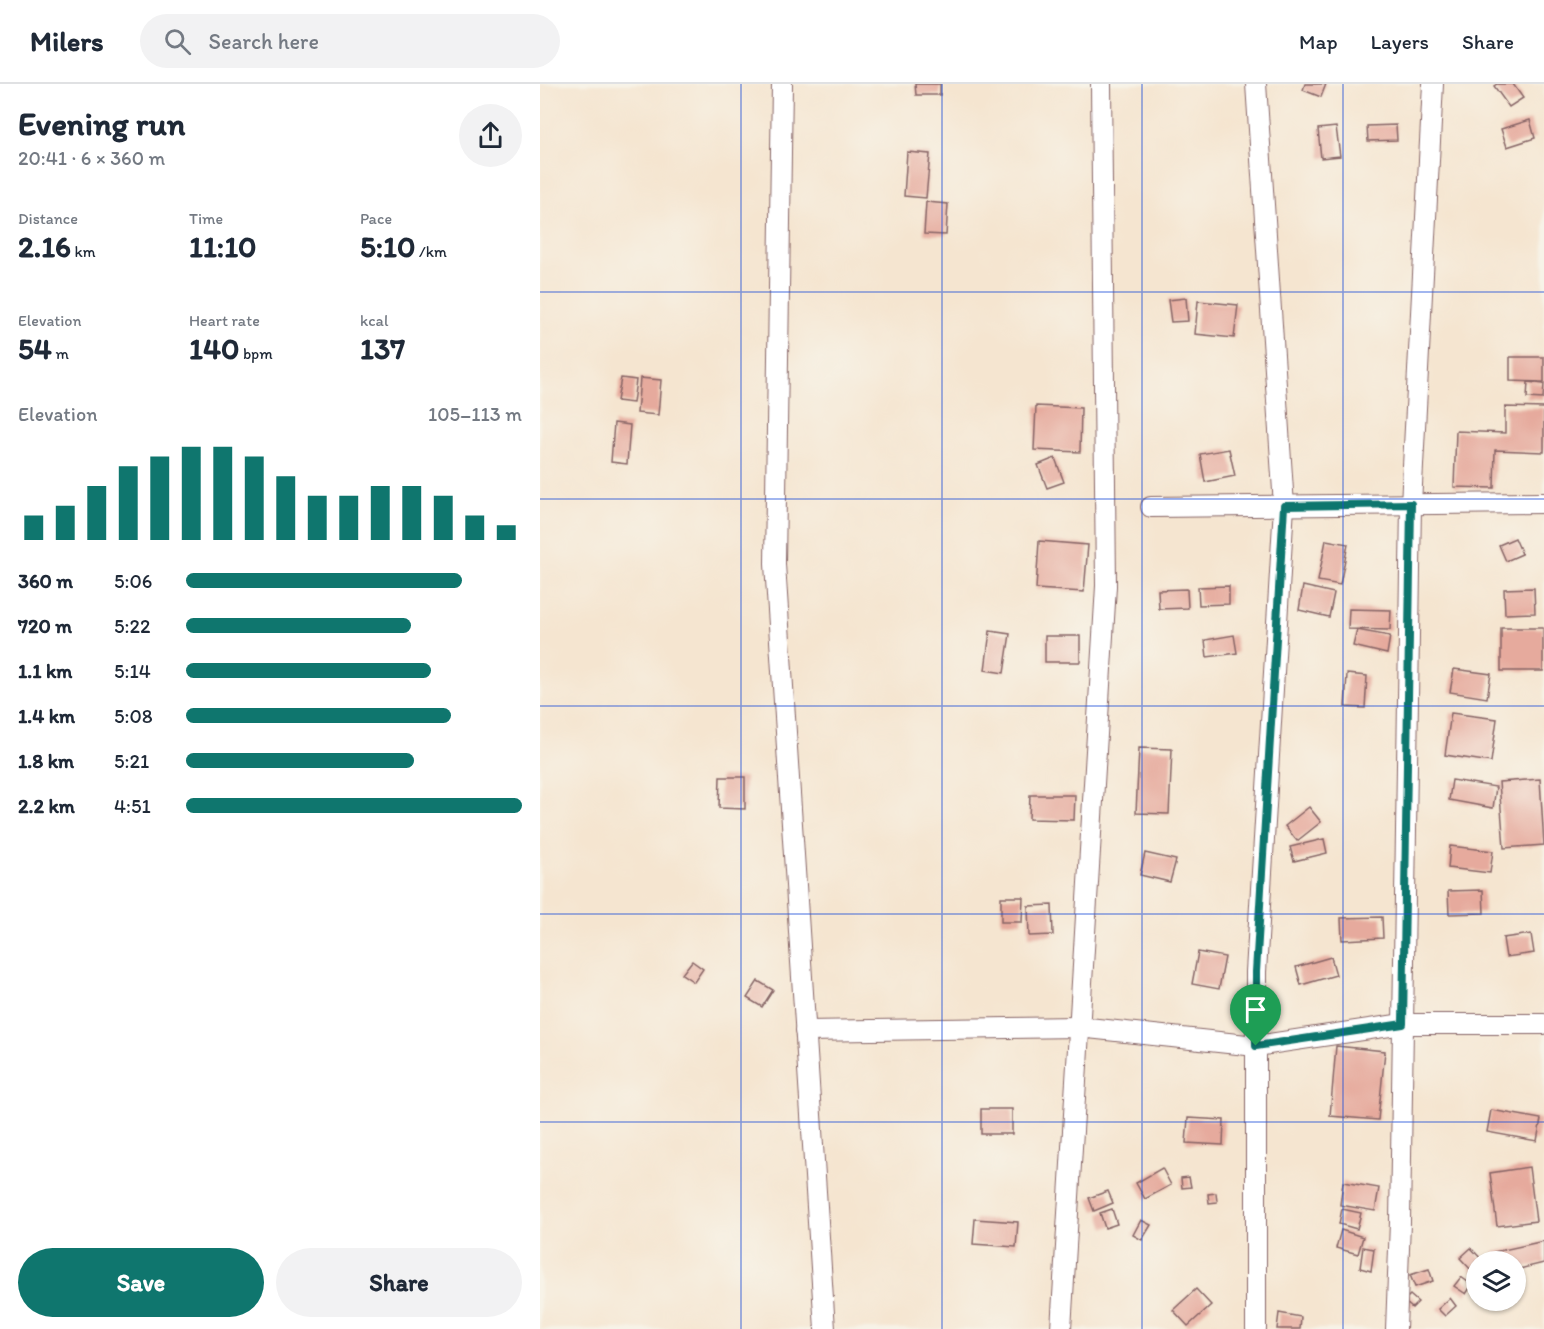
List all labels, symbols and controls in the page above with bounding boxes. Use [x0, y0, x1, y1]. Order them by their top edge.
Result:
search box [140, 14, 560, 68]
text: Milers [30, 24, 104, 58]
icon: search [161, 25, 194, 58]
text: Search here [209, 28, 319, 55]
text: Map [1299, 29, 1338, 54]
text: Layers [1371, 29, 1429, 54]
text: Share [1462, 29, 1514, 54]
text: Evening run [18, 104, 185, 143]
button: share [459, 104, 522, 167]
text: 20:41 · 6 × 360 m [18, 146, 165, 170]
text: Distance [18, 209, 78, 228]
text: Time [189, 209, 223, 228]
text: Pace [360, 209, 392, 228]
text: 2.16 [18, 228, 71, 265]
text: 11:10 [189, 228, 257, 265]
text: 5:10 [360, 228, 416, 265]
text: km [71, 242, 96, 261]
text: /km [416, 242, 447, 261]
text: Elevation [18, 311, 82, 330]
text: Heart rate [189, 311, 260, 330]
text: kcal [360, 311, 388, 330]
text: 54 [18, 330, 52, 367]
text: 140 [189, 330, 239, 367]
text: 137 [360, 330, 405, 367]
text: m [52, 344, 69, 363]
text: bpm [239, 344, 273, 363]
text: Elevation [18, 402, 97, 426]
text: 105–113 m [428, 402, 522, 426]
text: 360 m [18, 569, 73, 593]
text: 5:06 [114, 569, 152, 593]
text: 720 m [18, 614, 72, 638]
text: 5:22 [114, 614, 150, 638]
text: 1.1 km [18, 659, 72, 683]
text: 5:14 [114, 659, 151, 683]
text: 1.4 km [18, 704, 75, 728]
text: 5:08 [114, 704, 153, 728]
text: 1.8 km [18, 749, 74, 773]
text: 5:21 [114, 749, 149, 773]
text: 2.2 km [18, 794, 75, 818]
text: 4:51 [114, 794, 151, 818]
pin [1230, 984, 1281, 1046]
icon: arrive [1239, 993, 1272, 1026]
button: Save [18, 1248, 264, 1317]
button: Share [276, 1248, 522, 1317]
map controls [1466, 1251, 1526, 1311]
button: layers [1466, 1251, 1526, 1311]

